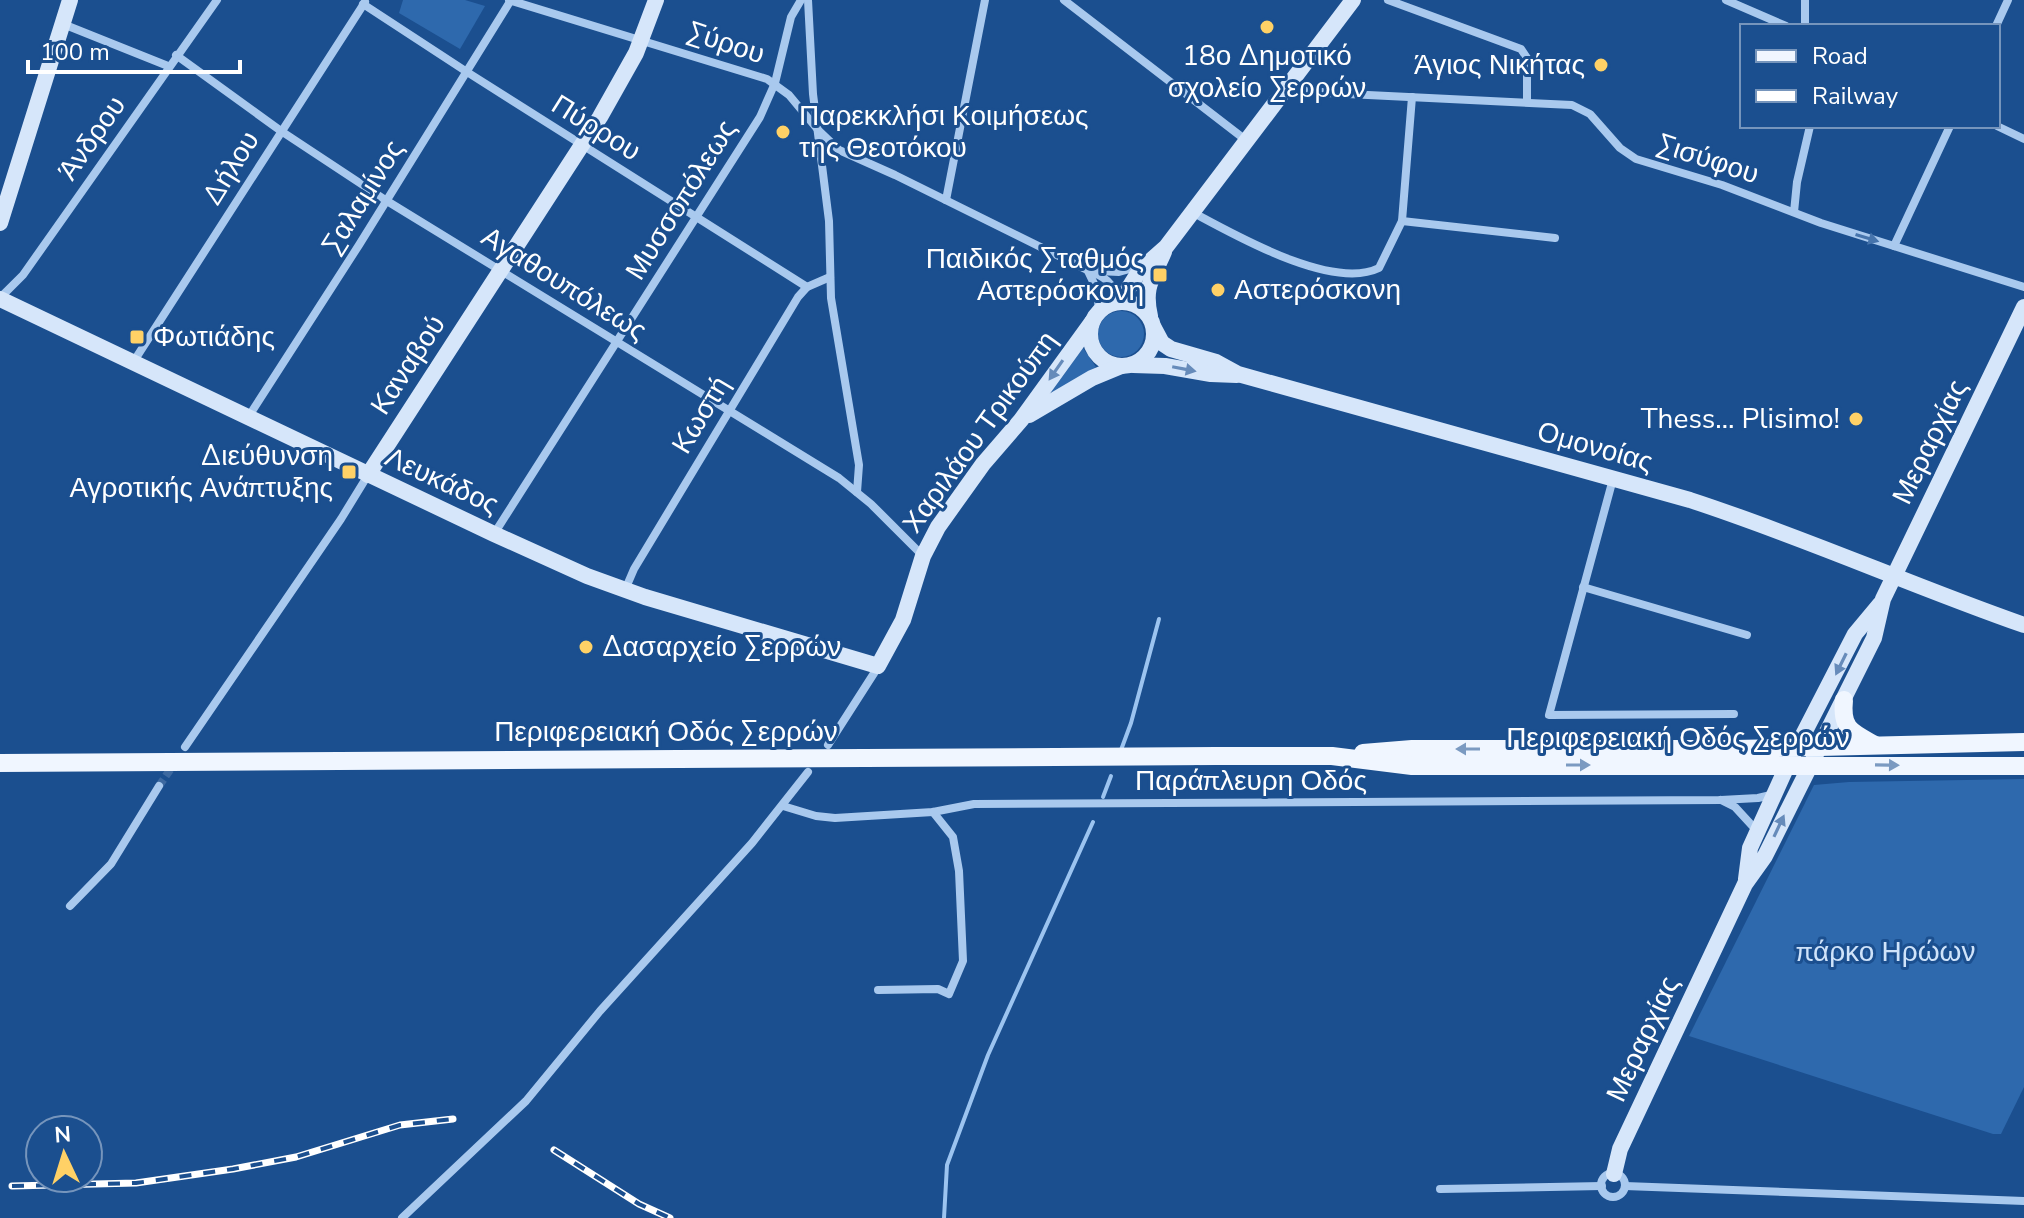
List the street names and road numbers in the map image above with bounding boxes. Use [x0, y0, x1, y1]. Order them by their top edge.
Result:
street label: Σύρου [683, 13, 769, 73]
street label: Πύρρου [544, 86, 648, 170]
street label: Άνδρου [49, 88, 135, 188]
street label: Μυσσοπόλεως [617, 113, 745, 287]
street label: Δήλου [194, 124, 268, 212]
street label: Σισύφου [1652, 125, 1764, 193]
street label: Σαλαμίνος [313, 133, 413, 261]
street label: Αγαθουπόλεως [474, 218, 654, 350]
street label: Καναβού [362, 308, 454, 422]
street label: Χαριλάου Τρικούπη [894, 323, 1066, 541]
street label: Κωστή [663, 369, 739, 461]
street label: Μεραρχίας [1883, 373, 1977, 511]
street label: Ομονοίας [1533, 412, 1657, 482]
street label: Λευκάδος [379, 438, 505, 524]
street label: Περιφερειακή Οδός Σερρών [494, 713, 838, 751]
street label: Περιφερειακή Οδός Σερρών [1506, 719, 1850, 757]
street label: Παράπλευρη Οδός [1135, 762, 1367, 800]
street label: Μεραρχίας [1597, 970, 1689, 1108]

